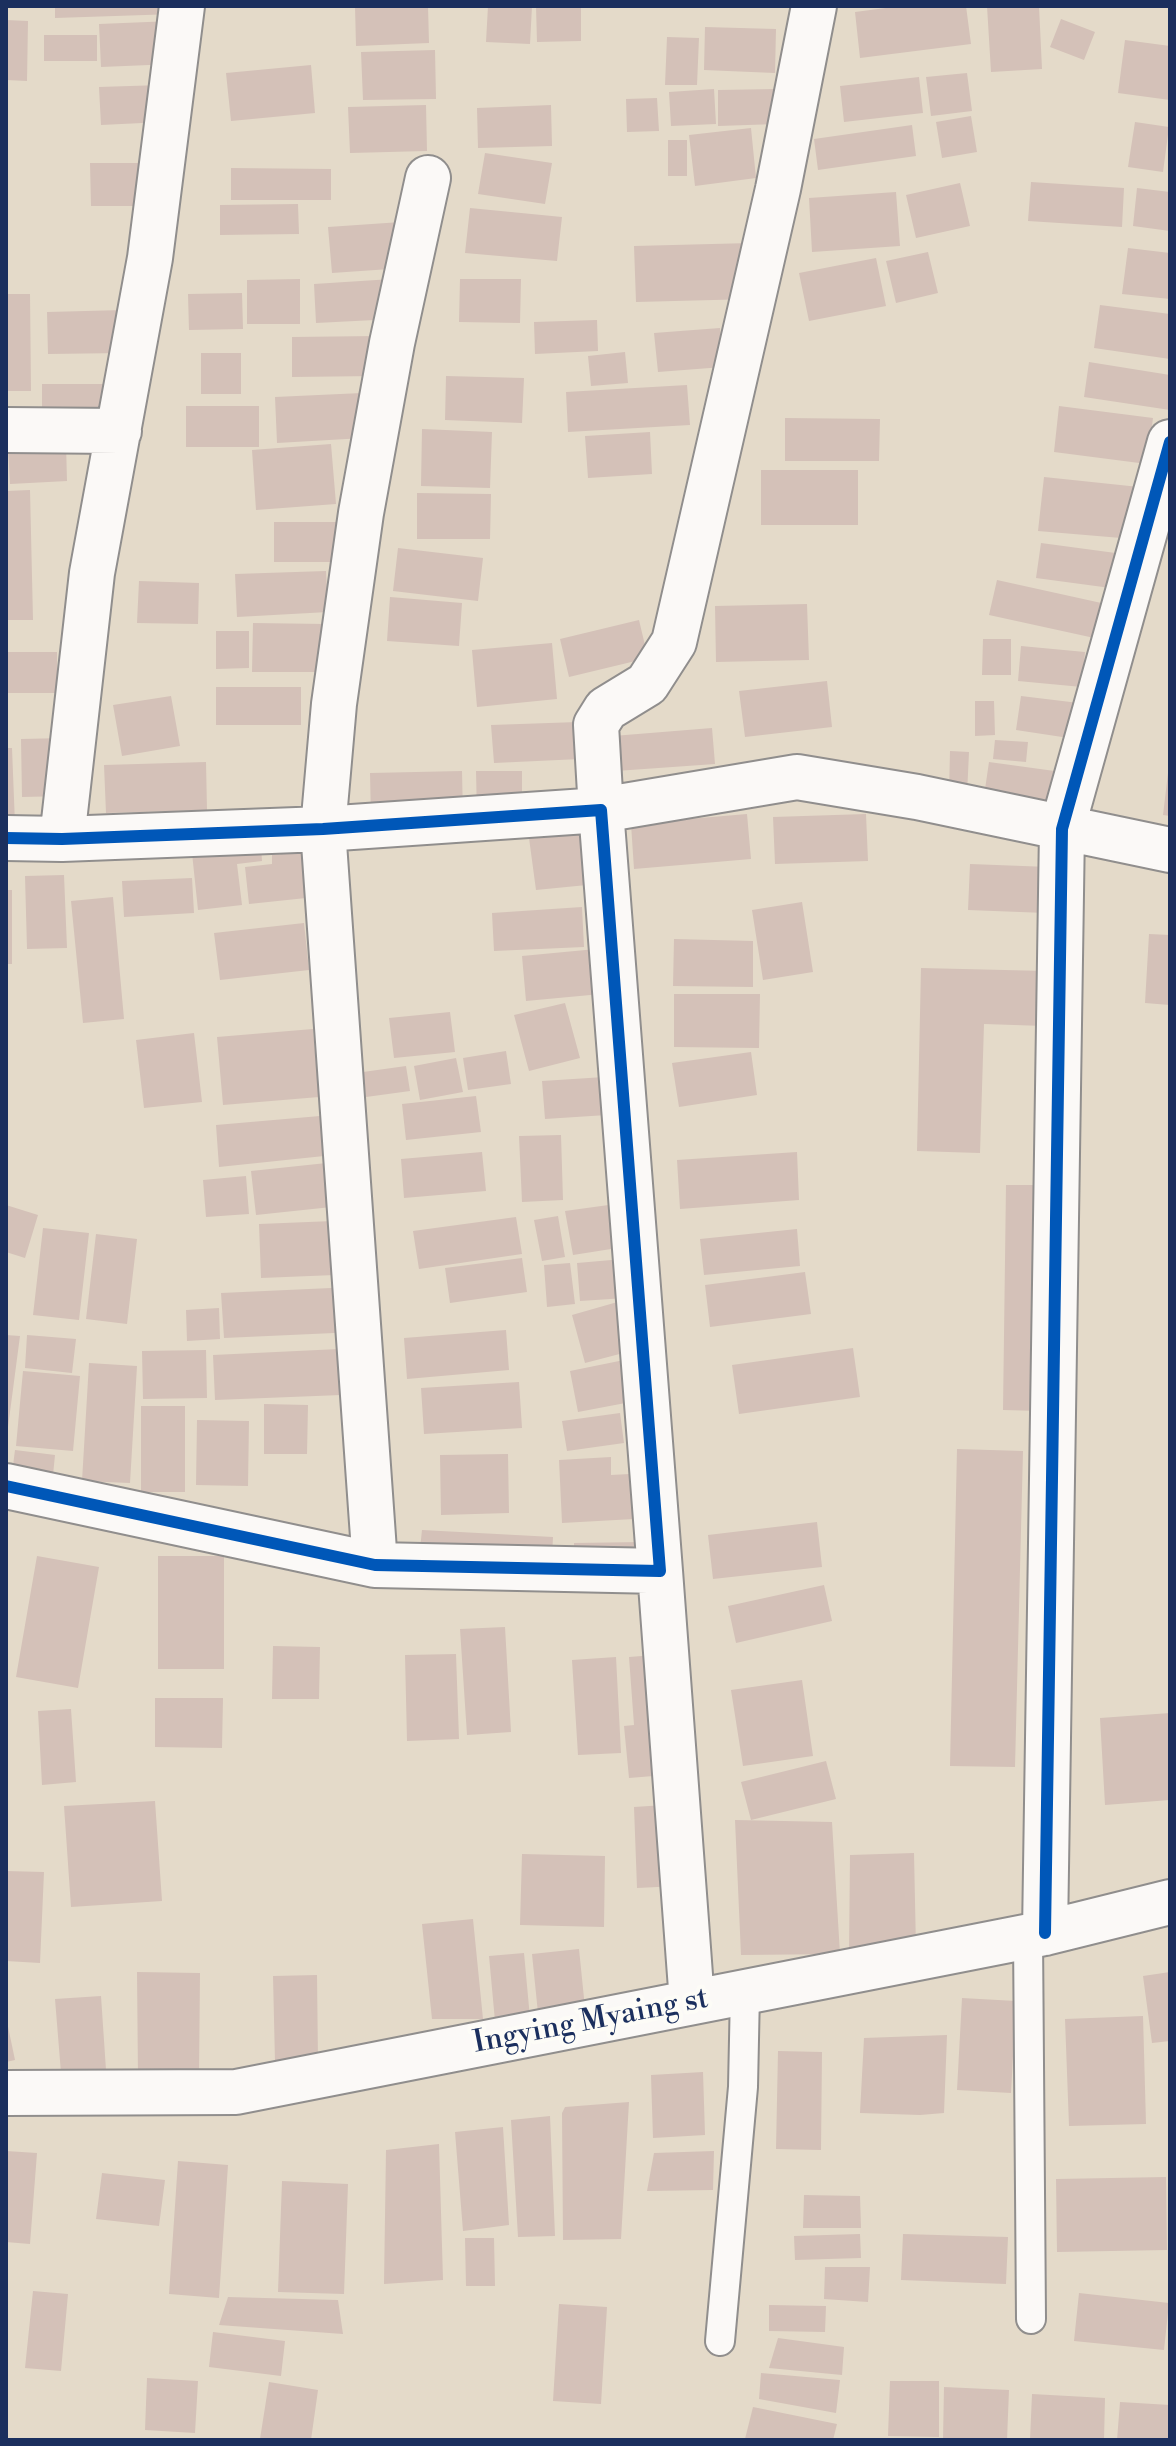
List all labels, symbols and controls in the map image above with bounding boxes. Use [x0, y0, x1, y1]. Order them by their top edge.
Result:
street label: Ingying Myaing st [470, 1982, 712, 2062]

